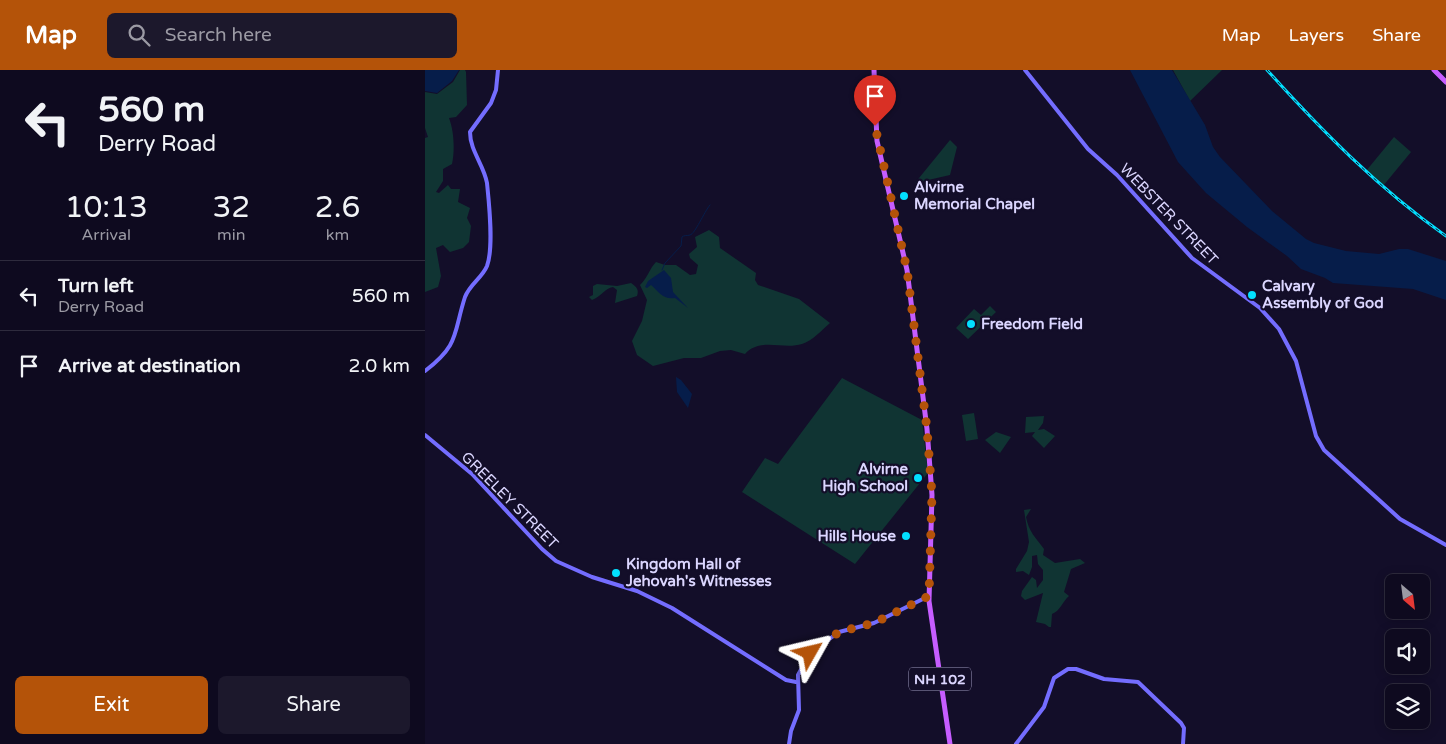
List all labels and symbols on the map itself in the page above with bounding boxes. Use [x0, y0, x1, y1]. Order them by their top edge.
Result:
pin [854, 75, 896, 126]
street label: WEBSTER STREET [1116, 160, 1222, 268]
place label: Alvirne Memorial Chapel [914, 178, 1035, 214]
marker: Alvirne Memorial Chapel [898, 190, 910, 202]
place label: Calvary Assembly of God [1262, 277, 1384, 313]
marker: Calvary Assembly of God [1246, 289, 1258, 301]
place label: Freedom Field [981, 315, 1083, 333]
marker: Freedom Field [965, 318, 977, 330]
street label: GREELEY STREET [458, 448, 562, 552]
place label: Alvirne High School [822, 460, 909, 496]
marker: Alvirne High School [912, 472, 924, 484]
place label: Hills House [817, 527, 897, 545]
marker: Hills House [900, 530, 912, 542]
place label: Kingdom Hall of Jehovah's Witnesses [625, 555, 772, 590]
marker: Kingdom Hall of Jehovah's Witnesses [610, 567, 622, 579]
north arrow [1385, 574, 1430, 619]
position arrow [783, 626, 835, 678]
road number: NH 102 [909, 668, 971, 690]

